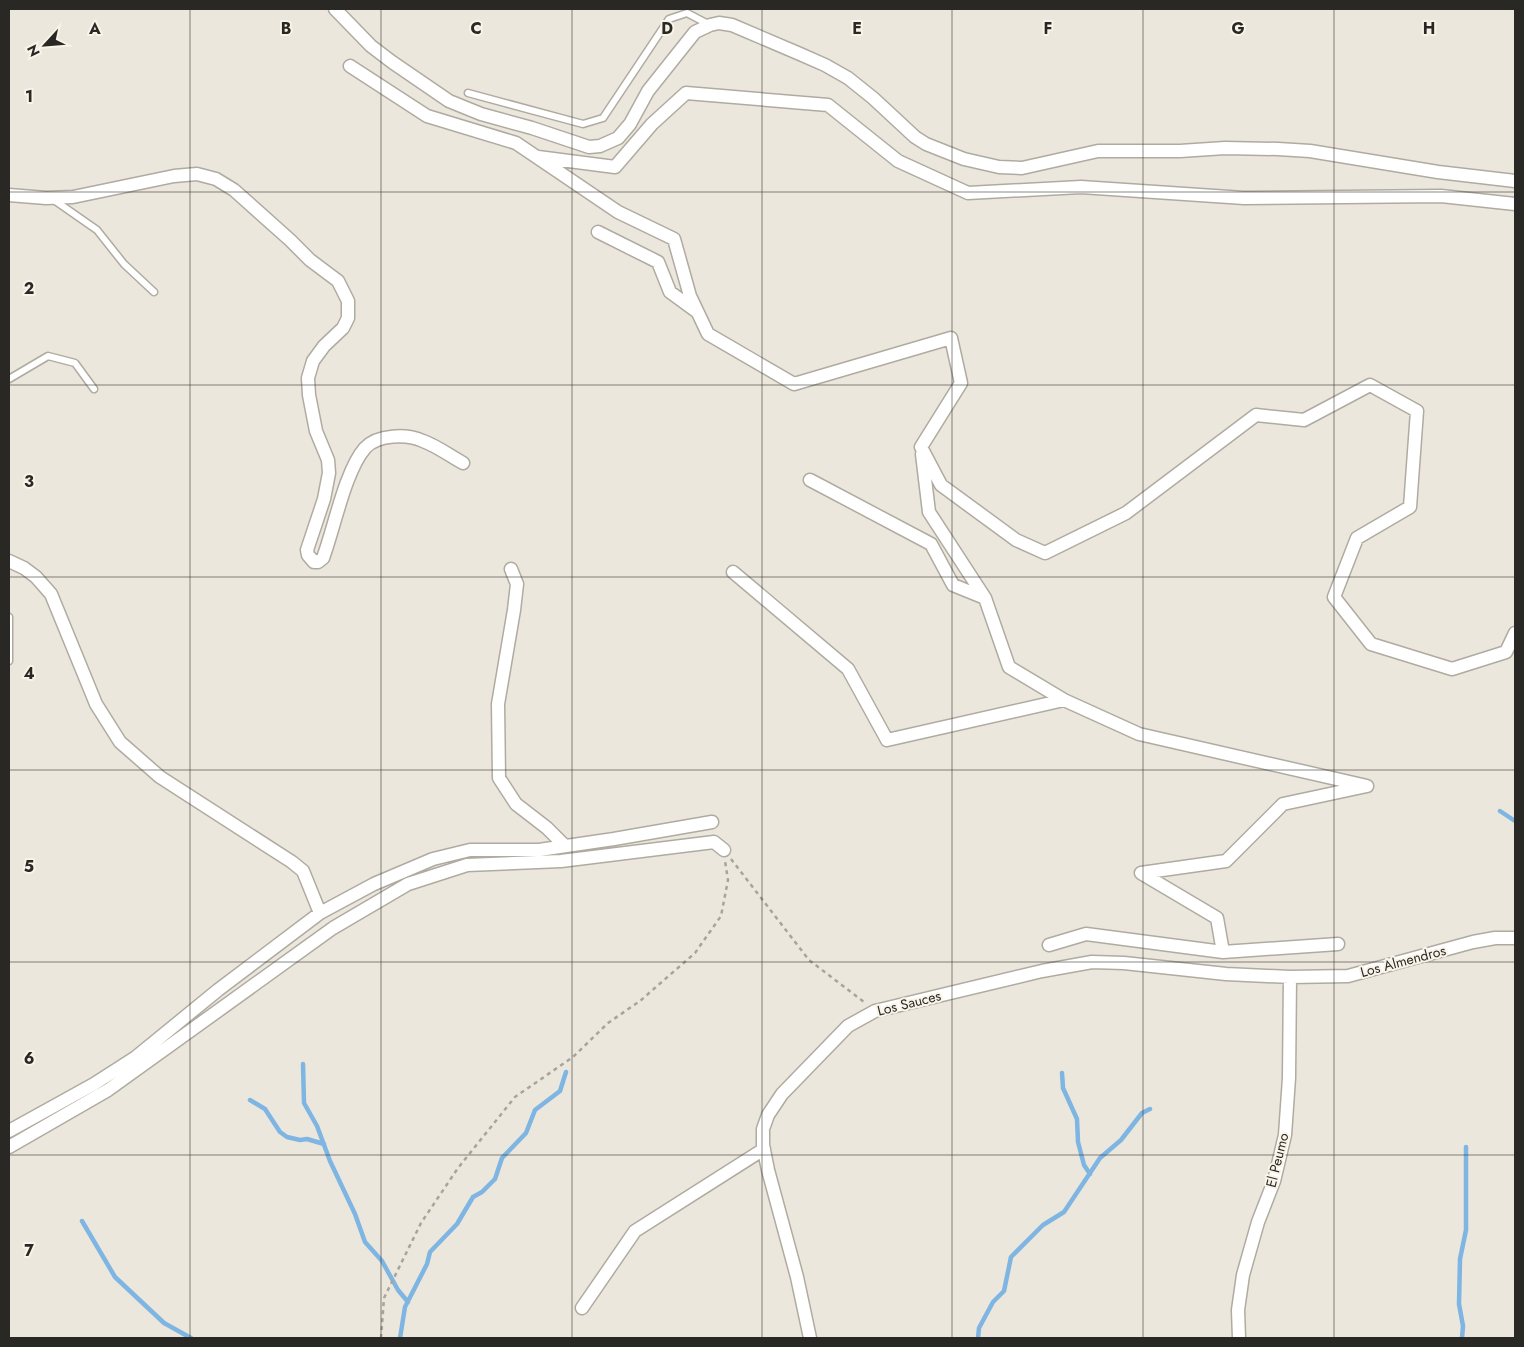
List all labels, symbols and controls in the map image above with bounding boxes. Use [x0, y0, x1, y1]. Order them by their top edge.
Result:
text: A [88, 17, 101, 40]
text: B [281, 17, 291, 40]
text: C [470, 17, 482, 40]
text: D [661, 17, 673, 40]
text: E [852, 17, 862, 40]
text: F [1044, 17, 1052, 40]
text: G [1231, 17, 1245, 40]
text: H [1423, 17, 1435, 40]
north arrow [20, 20, 70, 70]
text: N [22, 41, 45, 60]
text: 1 [25, 85, 33, 108]
text: 2 [24, 277, 34, 300]
text: 3 [24, 470, 34, 493]
text: 4 [23, 662, 35, 685]
text: 5 [24, 855, 34, 878]
street label: Los Almendros [1358, 940, 1448, 982]
street label: Los Sauces [875, 985, 943, 1021]
text: 6 [24, 1047, 34, 1070]
street label: El Peumo [1261, 1130, 1294, 1189]
text: 7 [24, 1239, 34, 1262]

